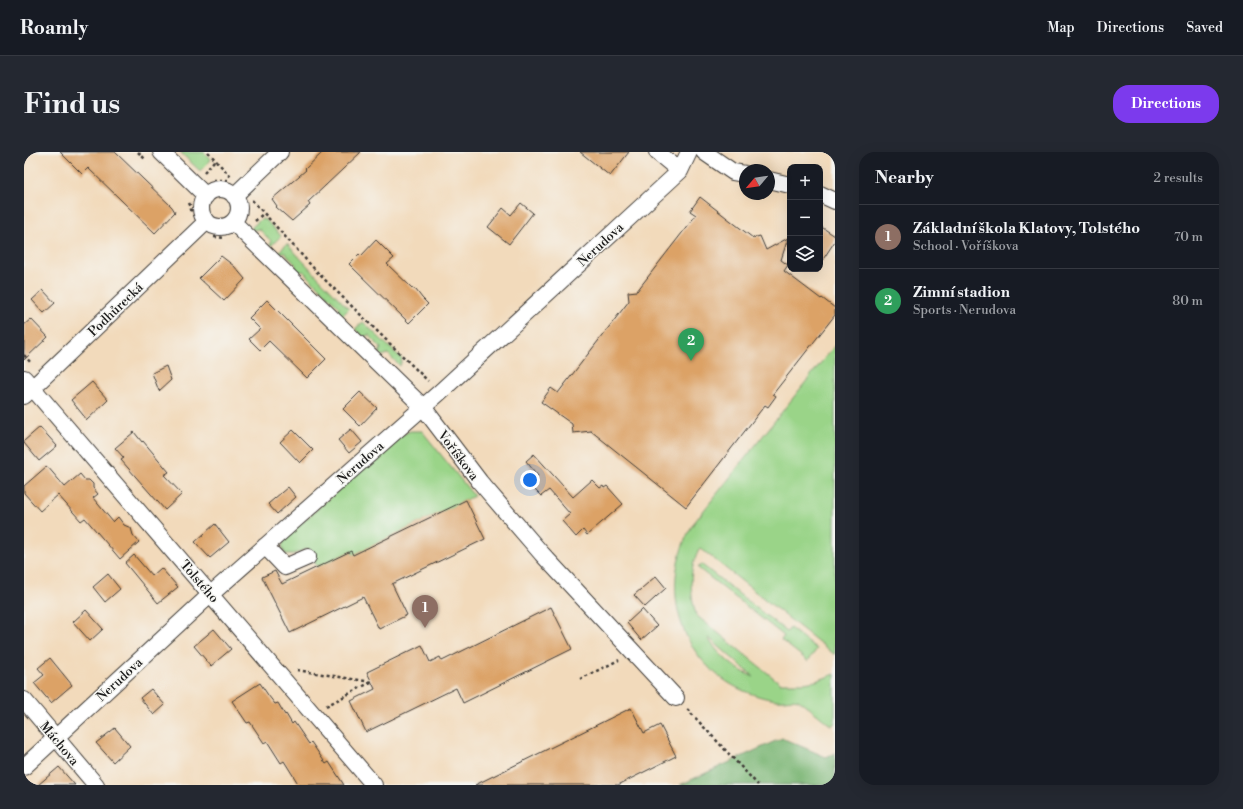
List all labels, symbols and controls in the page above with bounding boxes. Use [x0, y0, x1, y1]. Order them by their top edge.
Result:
text: Roamly [20, 16, 88, 40]
text: Map [1047, 19, 1075, 37]
text: Directions [1097, 19, 1164, 37]
text: Saved [1186, 19, 1223, 37]
button: Directions [1113, 85, 1219, 123]
text: Find us [24, 87, 120, 122]
north arrow [739, 164, 775, 200]
map controls [787, 164, 823, 272]
button: + [787, 164, 823, 200]
text: Nearby [875, 167, 934, 189]
text: 2 results [1154, 170, 1203, 186]
button: − [787, 200, 823, 236]
street label: Nerudova [574, 219, 627, 270]
text: Základní škola Klatovy, Tolstého [913, 219, 1140, 238]
text: 1 [885, 229, 891, 245]
text: 70 m [1174, 229, 1203, 245]
button: layers [787, 236, 823, 272]
text: School · Voříškova [913, 238, 1019, 254]
street label: Podhůrecká [85, 279, 147, 340]
text: Zimní stadion [913, 283, 1010, 302]
text: 2 [884, 293, 892, 309]
text: 80 m [1172, 293, 1203, 309]
text: Sports · Nerudova [913, 302, 1016, 318]
pin: 2 [678, 328, 704, 361]
street label: Voříškova [434, 427, 482, 484]
street label: Nerudova [334, 438, 388, 487]
your location [520, 470, 540, 490]
street label: Tolstého [176, 557, 222, 606]
pin: 1 [412, 595, 438, 628]
street label: Nerudova [93, 654, 146, 705]
street label: Máchova [36, 718, 82, 769]

